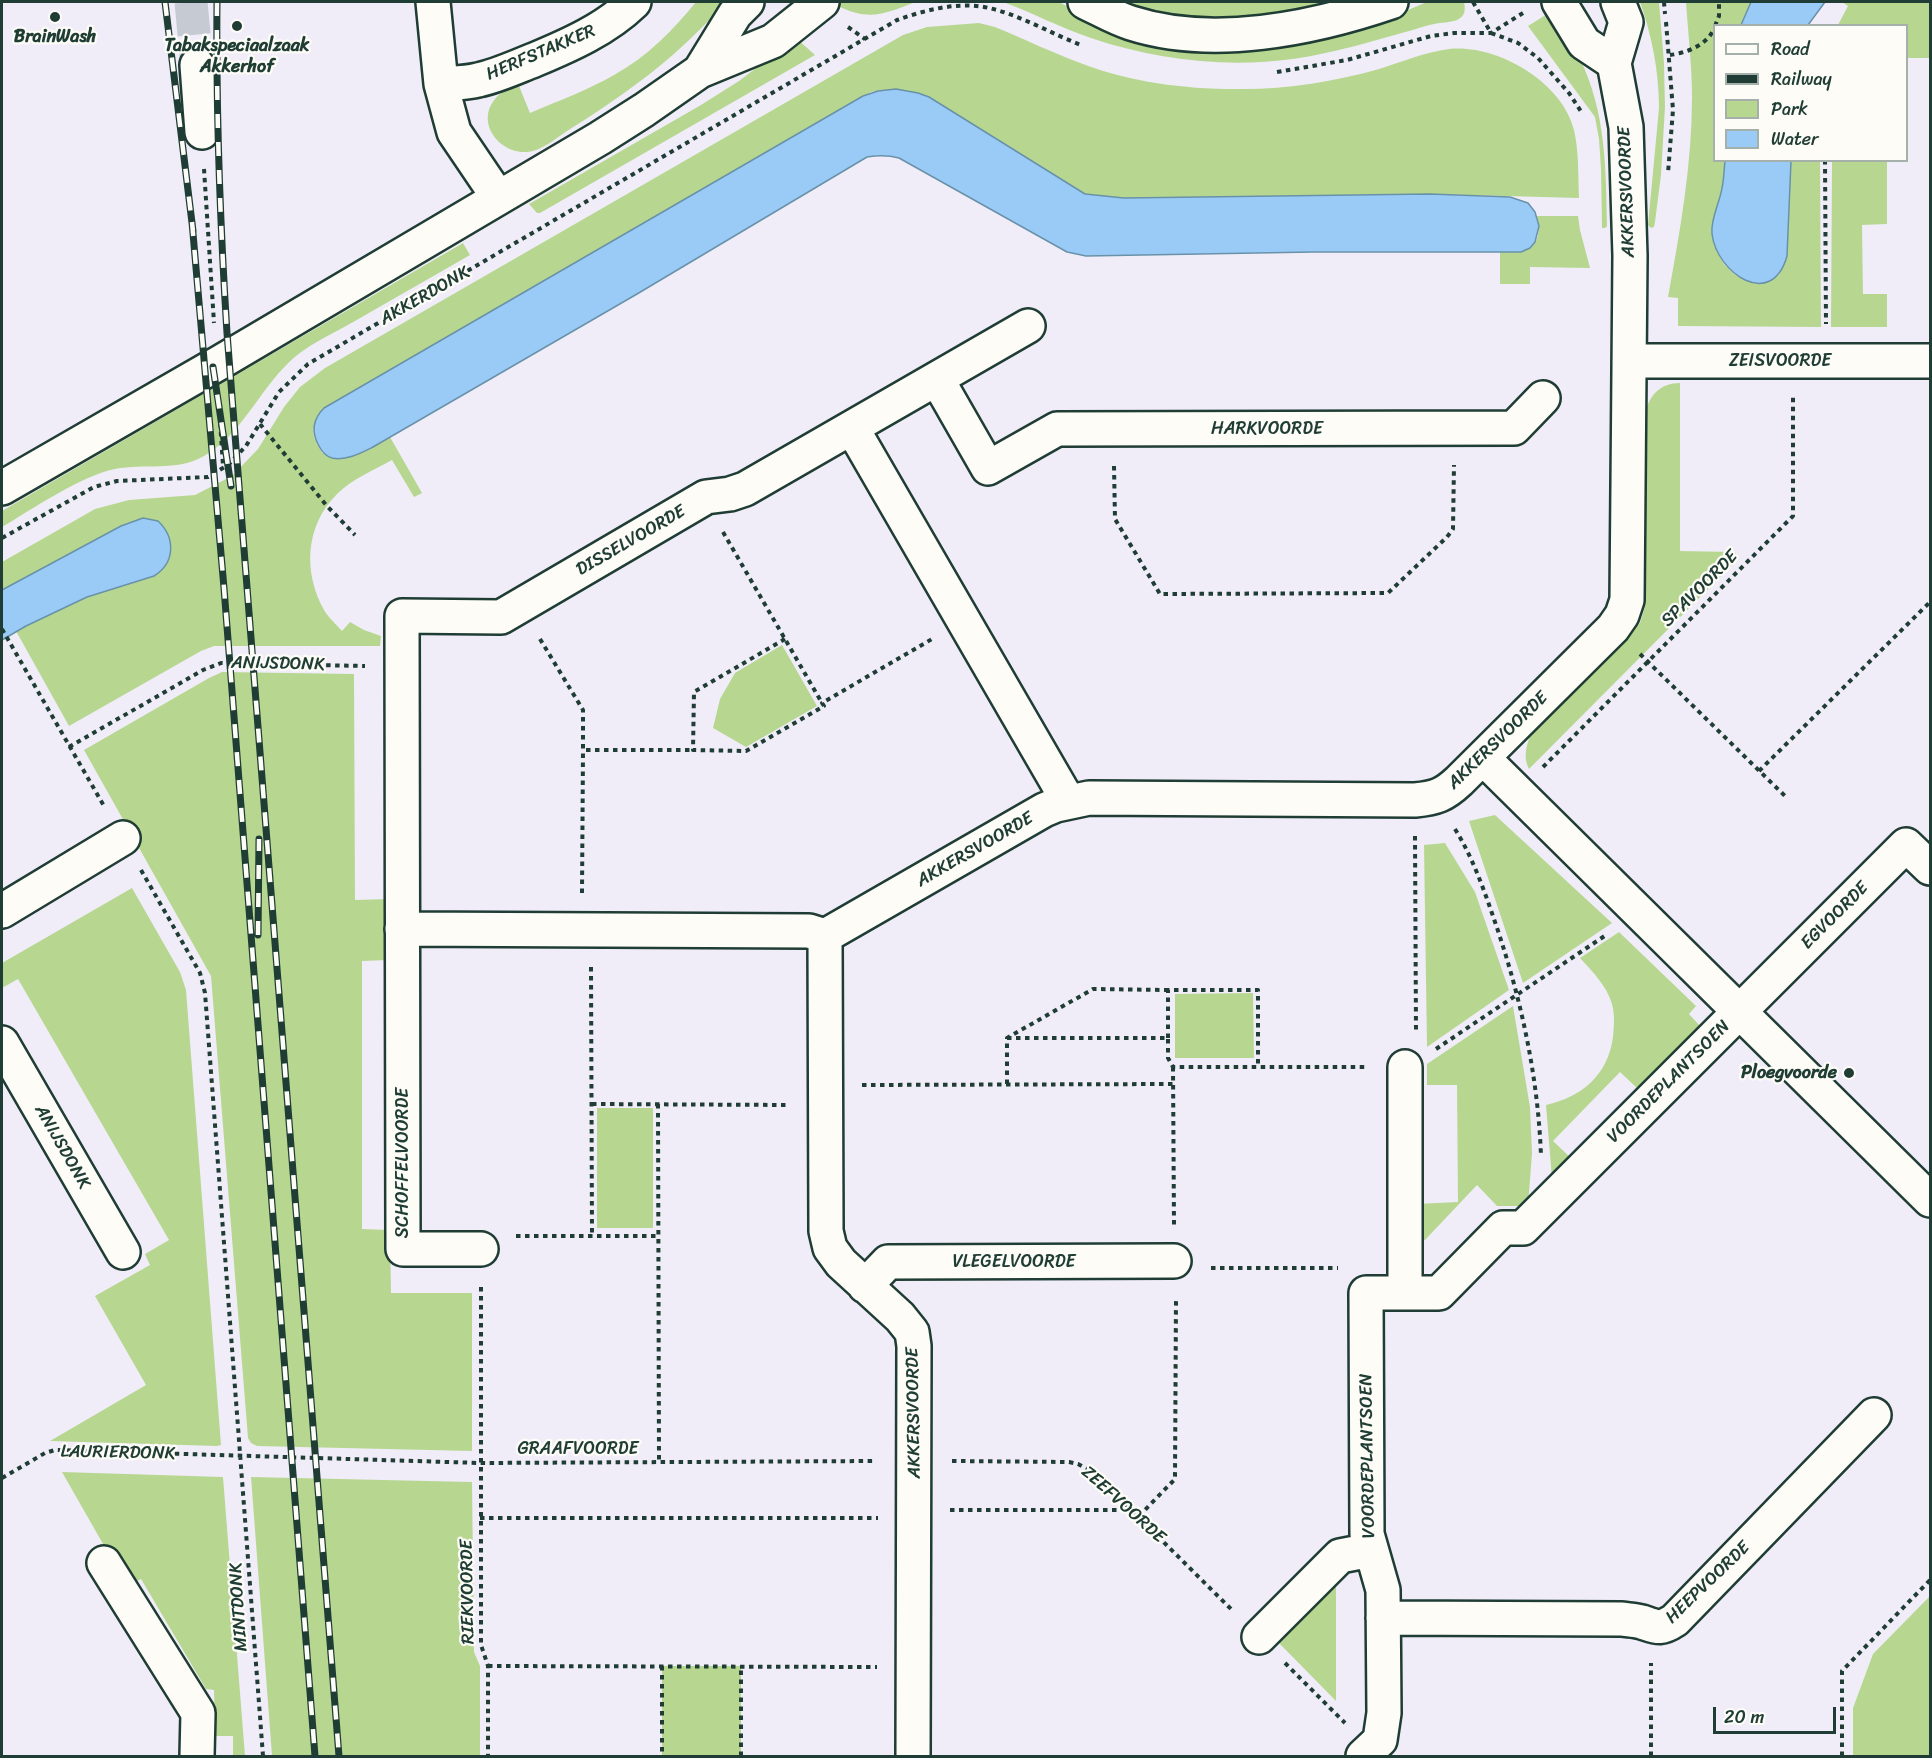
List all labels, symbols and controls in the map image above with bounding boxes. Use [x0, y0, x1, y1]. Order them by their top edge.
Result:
marker: BrainWash [48, 10, 62, 24]
marker: Tabakspeciaalzaak Akkerhof [230, 19, 244, 33]
street label: HERFSTAKKER [483, 20, 599, 86]
legend [1713, 24, 1908, 162]
place label: BrainWash [14, 26, 96, 48]
text: Road [1771, 33, 1810, 65]
place label: Tabakspeciaalzaak Akkerhof [165, 35, 309, 78]
text: Railway [1771, 63, 1832, 95]
text: Park [1771, 93, 1808, 125]
text: Water [1771, 123, 1818, 155]
street label: AKKERSVOORDE [1614, 126, 1640, 258]
street label: AKKERDONK [376, 262, 474, 330]
street label: ZEISVOORDE [1729, 350, 1831, 372]
street label: HARKVOORDE [1211, 418, 1323, 440]
street label: DISSELVOORDE [573, 501, 689, 581]
street label: SPAVOORDE [1657, 546, 1743, 632]
street label: ANIJSDONK [231, 652, 325, 676]
street label: AKKERSVOORDE [1443, 688, 1553, 794]
street label: AKKERSVOORDE [913, 808, 1037, 892]
street label: EGVOORDE [1797, 878, 1873, 954]
street label: VOORDEPLANTSOEN [1603, 1016, 1735, 1148]
place label: Ploegvoorde [1741, 1062, 1837, 1084]
marker: Ploegvoorde [1842, 1066, 1856, 1080]
street label: SCHOFFELVOORDE [392, 1088, 414, 1238]
street label: ANIJSDONK [29, 1101, 95, 1193]
street label: VLEGELVOORDE [953, 1251, 1075, 1273]
street label: AKKERSVOORDE [902, 1347, 926, 1479]
street label: VOORDEPLANTSOEN [1356, 1373, 1380, 1539]
street label: GRAAFVOORDE [517, 1438, 639, 1460]
street label: LAURIERDONK [60, 1441, 176, 1465]
street label: ZEEFVOORDE [1077, 1462, 1169, 1548]
street label: HEEPVOORDE [1661, 1537, 1755, 1629]
street label: RIEKVOORDE [456, 1539, 480, 1645]
street label: MINTDONK [225, 1562, 253, 1652]
scale bar [1716, 1695, 1839, 1733]
text: 20 m [1724, 1701, 1764, 1733]

